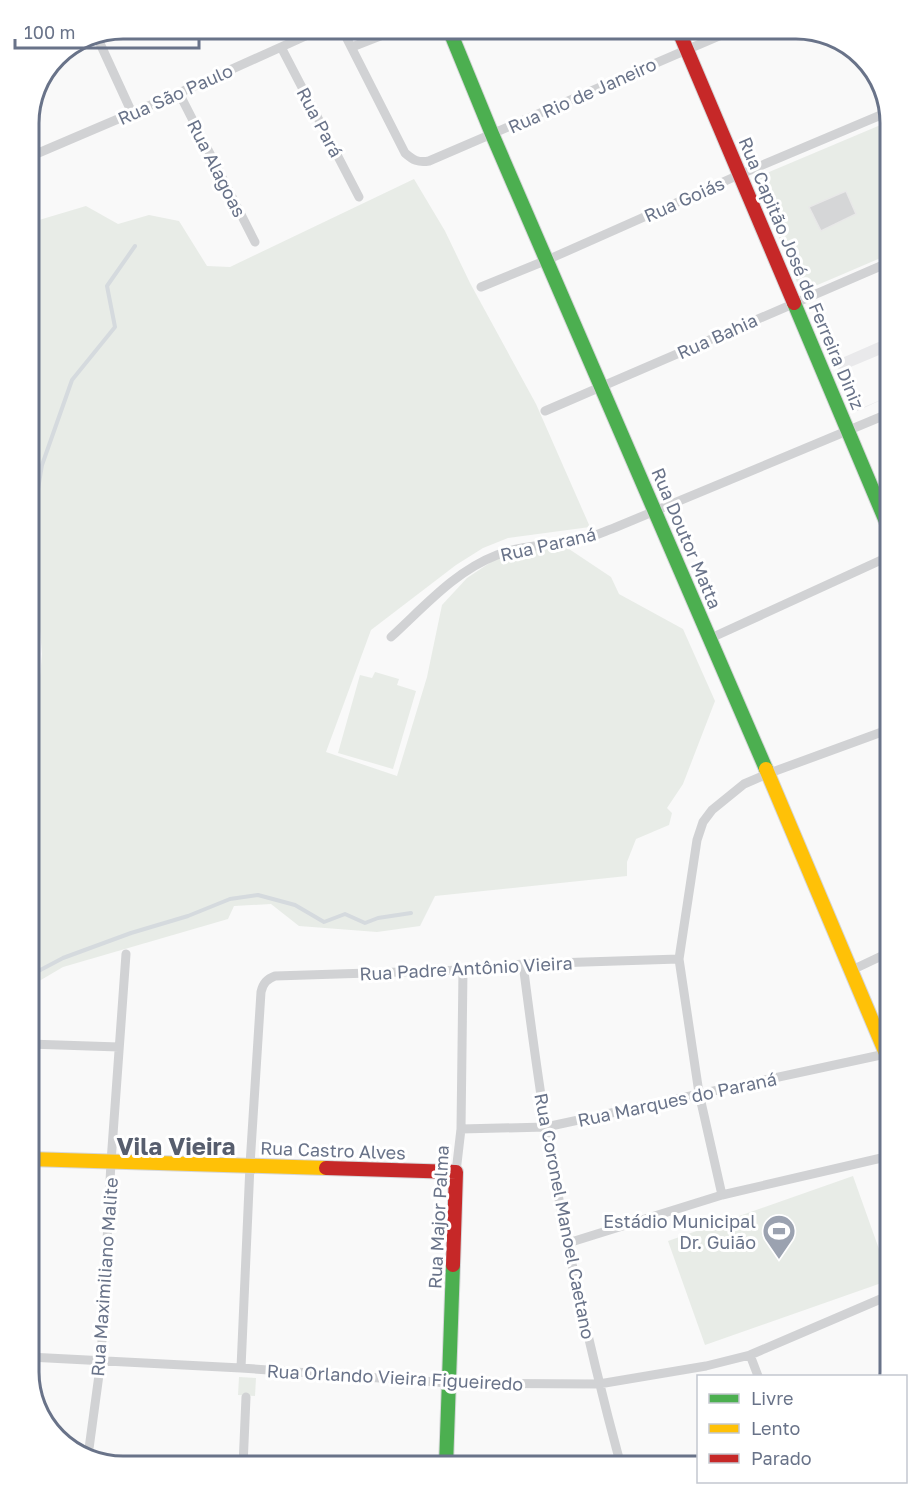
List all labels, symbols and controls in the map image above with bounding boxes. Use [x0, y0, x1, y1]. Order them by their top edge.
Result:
scale bar [15, 12, 200, 50]
text: 100 m [24, 21, 75, 43]
street label: Rua Rio de Janeiro [504, 52, 660, 138]
street label: Rua São Paulo [114, 59, 236, 129]
street label: Rua Pará [292, 83, 348, 161]
street label: Rua Alagoas [183, 115, 251, 221]
street label: Rua Capitão José de Ferreira Diniz [734, 133, 870, 413]
street label: Rua Goiás [640, 172, 728, 226]
street label: Rua Bahia [673, 309, 761, 363]
street label: Rua Doutor Matta [647, 464, 727, 612]
street label: Rua Paraná [498, 522, 598, 566]
street label: Rua Padre Antônio Vieira [359, 951, 573, 985]
street label: Rua Marques do Paraná [576, 1067, 778, 1131]
street label: Rua Coronel Manoel Caetano [530, 1091, 600, 1341]
district label: Vila Vieira [117, 1131, 236, 1160]
street label: Rua Castro Alves [260, 1136, 406, 1164]
street label: Rua Major Palma [423, 1145, 453, 1289]
street label: Rua Maximiliano Malite [86, 1177, 122, 1377]
place label: Estádio Municipal Dr. Guião [603, 1210, 756, 1253]
sports icon: Estádio Municipal Dr. Guião [761, 1213, 797, 1260]
street label: Rua Orlando Vieira Figueiredo [266, 1359, 524, 1395]
legend [697, 1375, 907, 1483]
text: Livre [751, 1387, 793, 1409]
text: Lento [751, 1417, 800, 1439]
text: Parado [751, 1447, 812, 1469]

